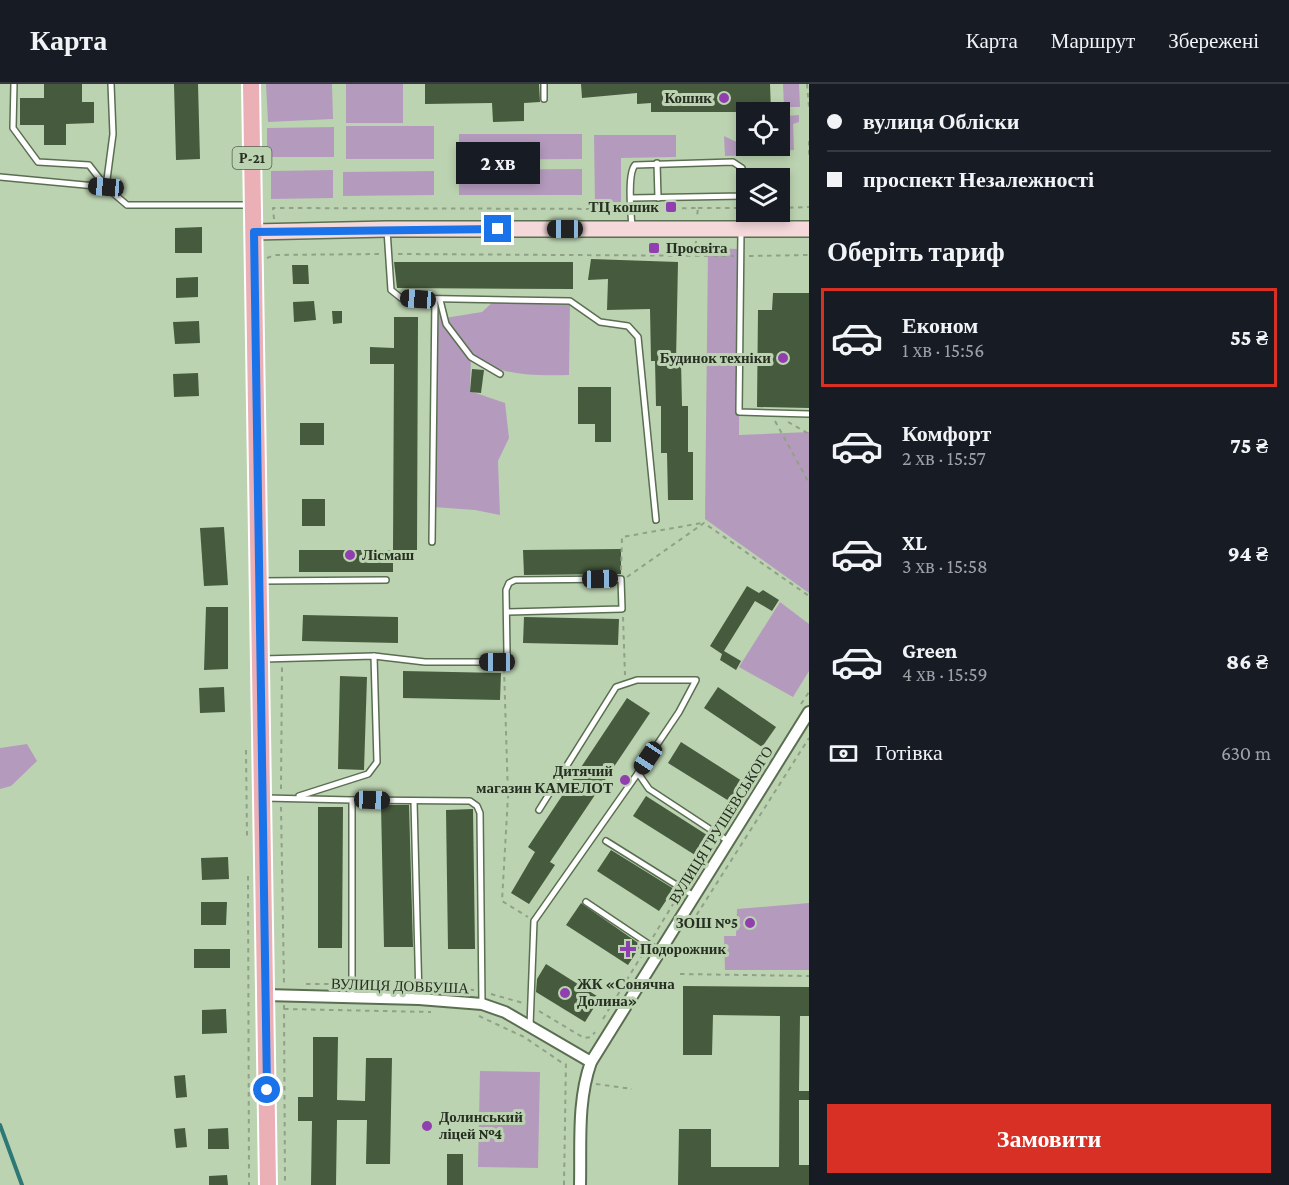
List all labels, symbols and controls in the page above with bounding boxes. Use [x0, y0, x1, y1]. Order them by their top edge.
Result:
text: Карта [30, 25, 107, 56]
text: Карта [966, 29, 1018, 53]
text: Маршрут [1051, 29, 1135, 53]
text: Збережені [1168, 29, 1259, 53]
place label: Кошик [664, 90, 712, 106]
marker: Кошик [717, 91, 731, 105]
map controls [736, 102, 790, 222]
button: locate [736, 102, 790, 156]
text: вулиця Обліски [863, 109, 1020, 134]
callout: 2 хв [456, 142, 540, 184]
road number: Р-21 [232, 147, 272, 169]
text: 2 хв [480, 152, 516, 174]
text: проспект Незалежності [863, 167, 1094, 192]
button: layers [736, 168, 790, 222]
car [87, 176, 125, 198]
place label: ТЦ кошик [589, 199, 659, 215]
marker: ТЦ кошик [664, 200, 678, 214]
route end [484, 215, 511, 242]
car [547, 220, 583, 238]
text: Оберіть тариф [827, 237, 1005, 267]
place label: Просвіта [666, 240, 728, 256]
marker: Просвіта [647, 241, 661, 255]
car [399, 289, 437, 309]
icon: car [830, 311, 884, 365]
text: Економ [902, 313, 978, 338]
text: 55 ₴ [1230, 325, 1268, 350]
text: 1 хв · 15:56 [902, 339, 984, 361]
place label: Будинок техніки [660, 350, 771, 366]
marker: Будинок техніки [776, 351, 790, 365]
icon: car [830, 419, 884, 473]
text: Комфорт [902, 421, 991, 446]
text: 75 ₴ [1230, 433, 1268, 458]
text: 2 хв · 15:57 [902, 447, 986, 469]
icon: car [830, 527, 884, 581]
text: XL [902, 530, 927, 555]
text: 94 ₴ [1228, 541, 1268, 566]
place label: Лісмаш [362, 547, 415, 563]
marker: Лісмаш [343, 548, 357, 562]
text: 3 хв · 15:58 [902, 555, 988, 577]
car [582, 570, 618, 588]
icon: car [830, 635, 884, 689]
text: Green [902, 638, 958, 663]
text: 86 ₴ [1226, 649, 1268, 674]
car [479, 653, 515, 671]
text: 4 хв · 15:59 [902, 663, 988, 685]
icon: cash [827, 737, 860, 770]
car [630, 738, 666, 778]
text: Готівка [875, 740, 943, 765]
text: 630 m [1221, 742, 1271, 764]
street label: ВУЛИЦЯ ГРУШЕВСЬКОГО [666, 743, 776, 906]
place label: Дитячий магазин КАМЕЛОТ [476, 763, 613, 796]
marker: Дитячий магазин КАМЕЛОТ [618, 773, 632, 787]
car [354, 790, 390, 810]
place label: ЗОШ №5 [676, 915, 738, 931]
marker: ЗОШ №5 [743, 916, 757, 930]
place label: Подорожник [640, 941, 726, 957]
marker: Подорожник [621, 942, 635, 956]
street label: ВУЛИЦЯ ДОВБУША [331, 976, 469, 996]
place label: ЖК «Сонячна Долина» [577, 976, 675, 1009]
marker: ЖК «Сонячна Долина» [558, 986, 572, 1000]
route start [253, 1076, 280, 1103]
button: Замовити [827, 1104, 1271, 1173]
place label: Долинський ліцей №4 [439, 1109, 523, 1142]
marker: Долинський ліцей №4 [420, 1119, 434, 1133]

